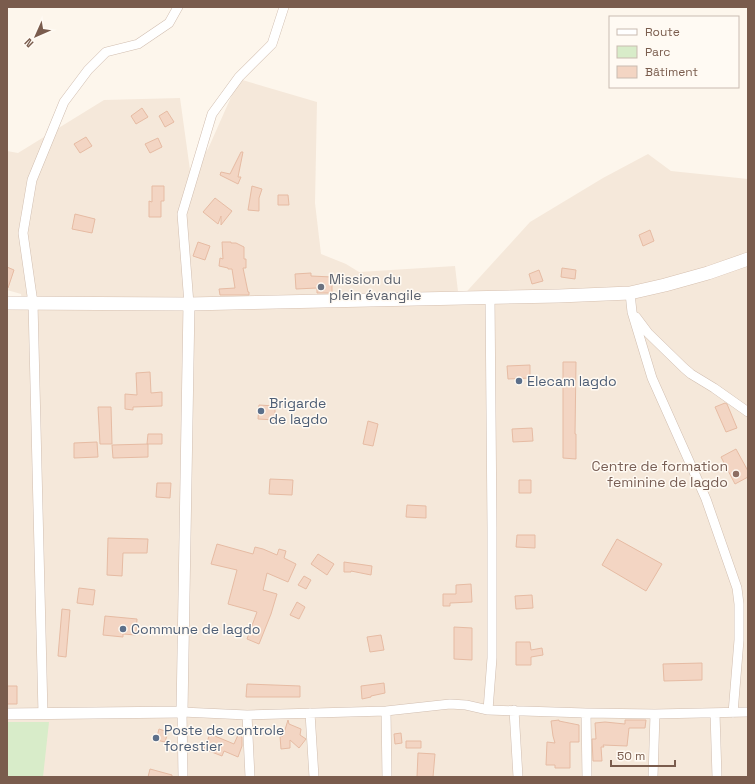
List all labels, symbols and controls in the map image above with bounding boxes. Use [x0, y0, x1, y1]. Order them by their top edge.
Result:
north arrow [16, 16, 56, 56]
legend [609, 16, 739, 88]
text: Route [645, 24, 680, 40]
text: N [21, 36, 36, 51]
text: Parc [645, 44, 670, 60]
text: Bâtiment [645, 64, 698, 80]
place label: Mission du plein évangile [329, 270, 421, 304]
marker: Mission du plein évangile [316, 282, 326, 292]
place label: Elecam lagdo [527, 372, 617, 390]
marker: Elecam lagdo [514, 376, 524, 386]
place label: Brigarde de lagdo [269, 394, 328, 428]
marker: Brigarde de lagdo [256, 406, 266, 416]
place label: Centre de formation feminine de lagdo [592, 457, 728, 491]
marker: Centre de formation feminine de lagdo [731, 469, 741, 479]
place label: Commune de lagdo [131, 620, 261, 638]
marker: Commune de lagdo [118, 624, 128, 634]
place label: Poste de controle forestier [164, 721, 284, 755]
marker: Poste de controle forestier [151, 733, 161, 743]
scale bar [611, 742, 675, 768]
text: 50 m [617, 748, 645, 764]

